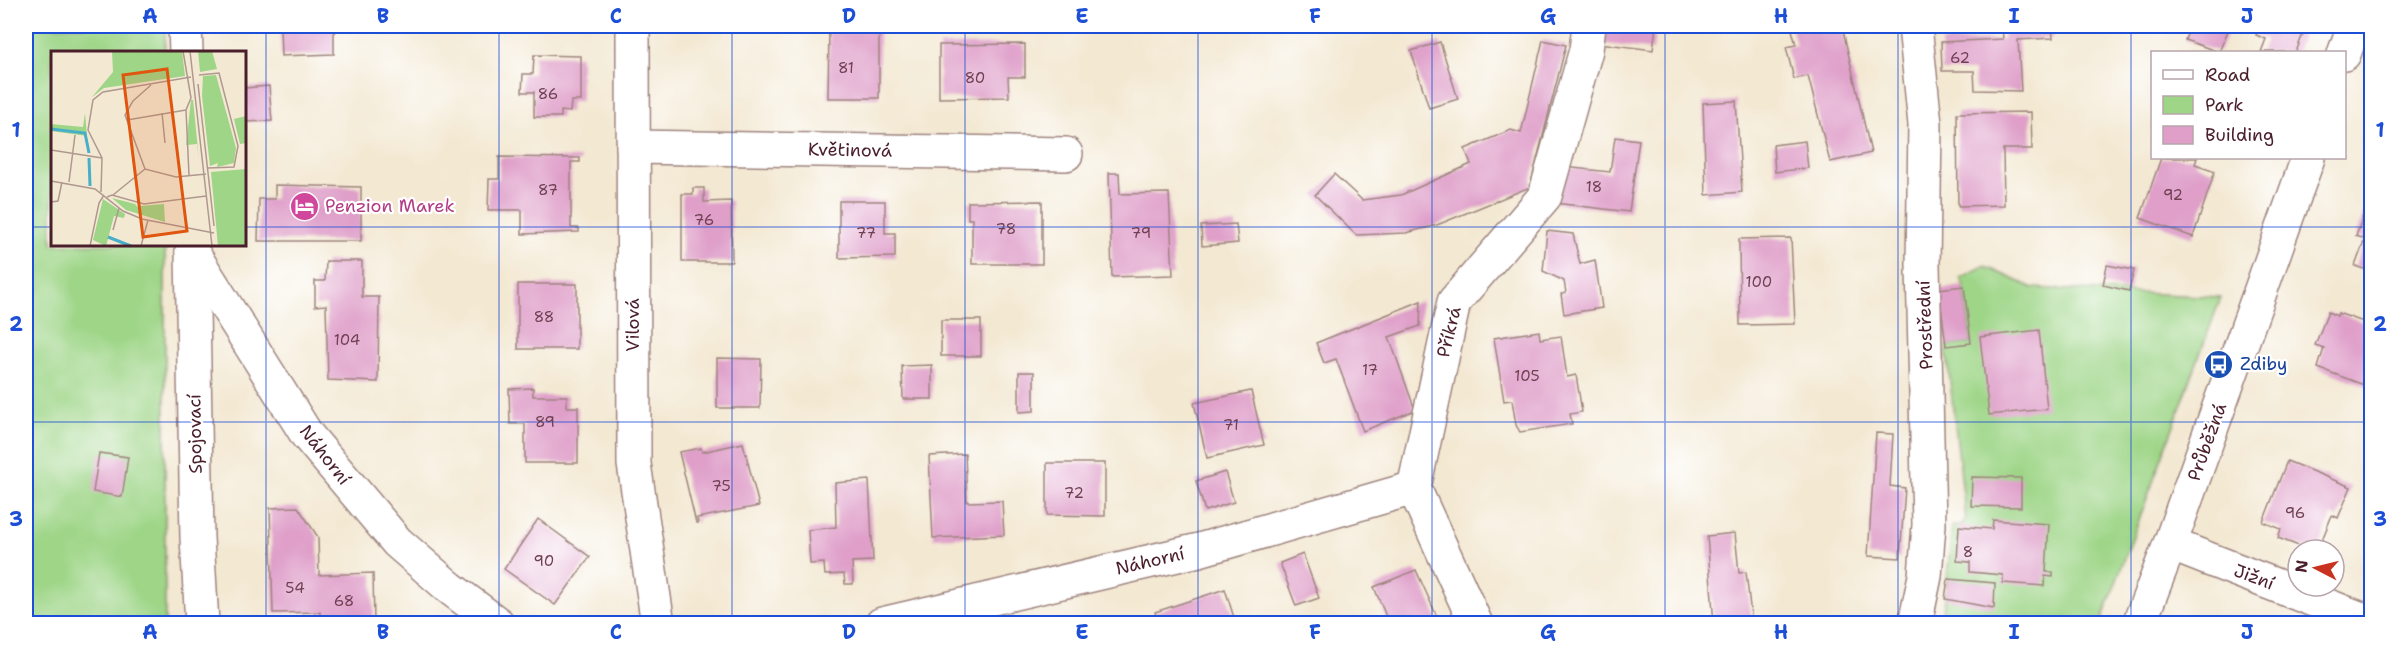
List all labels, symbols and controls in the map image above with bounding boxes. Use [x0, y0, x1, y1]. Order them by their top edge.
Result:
text: A [142, 3, 158, 29]
text: B [377, 3, 389, 29]
text: C [610, 3, 622, 29]
text: D [842, 3, 856, 29]
text: E [1075, 3, 1089, 29]
text: F [1309, 3, 1321, 29]
text: G [1540, 3, 1556, 29]
text: H [1774, 3, 1788, 29]
text: I [2008, 3, 2020, 29]
text: J [2241, 3, 2254, 29]
house number: 62 [1950, 48, 1970, 68]
inset map [51, 51, 246, 246]
legend [2151, 51, 2346, 159]
house number: 81 [838, 58, 854, 78]
text: Road [2205, 63, 2250, 87]
house number: 80 [965, 68, 985, 88]
house number: 86 [538, 84, 558, 104]
text: Park [2205, 93, 2244, 117]
text: 1 [11, 117, 21, 143]
text: 1 [2375, 117, 2385, 143]
text: Building [2205, 123, 2274, 147]
street label: Květinová [808, 137, 892, 163]
house number: 18 [1586, 177, 1602, 197]
house number: 87 [538, 180, 558, 200]
house number: 92 [2163, 185, 2183, 205]
hotel icon: Penzion Marek [288, 190, 320, 222]
place label: Penzion Marek [325, 194, 455, 218]
house number: 76 [694, 210, 714, 230]
house number: 78 [996, 219, 1016, 239]
house number: 77 [856, 223, 876, 243]
house number: 79 [1131, 223, 1151, 243]
house number: 100 [1746, 272, 1772, 292]
street label: Prostřední [1911, 280, 1939, 370]
street label: Vilová [621, 298, 645, 352]
street label: Příkrá [1431, 304, 1467, 360]
house number: 88 [534, 307, 554, 327]
text: 2 [9, 311, 23, 337]
text: 2 [2373, 311, 2387, 337]
house number: 104 [334, 330, 360, 350]
bus stop icon: Zdiby [2203, 348, 2235, 380]
place label: Zdiby [2240, 352, 2287, 376]
house number: 17 [1362, 360, 1378, 380]
house number: 105 [1514, 366, 1540, 386]
street label: Spojovací [182, 394, 208, 474]
street label: Průběžná [2182, 400, 2232, 484]
house number: 89 [535, 412, 555, 432]
house number: 71 [1223, 415, 1239, 435]
street label: Náhorní [294, 420, 356, 490]
house number: 75 [711, 476, 731, 496]
house number: 72 [1064, 483, 1084, 503]
house number: 96 [2285, 503, 2305, 523]
text: 3 [9, 506, 23, 532]
text: 3 [2373, 506, 2387, 532]
north arrow [2286, 538, 2346, 598]
street label: Náhorní [1113, 541, 1187, 581]
house number: 8 [1963, 542, 1973, 562]
house number: 90 [534, 551, 554, 571]
street label: Jižní [2230, 558, 2278, 596]
text: N [2290, 559, 2313, 574]
house number: 54 [285, 578, 305, 598]
house number: 68 [334, 591, 354, 611]
text: A [142, 619, 158, 645]
text: B [377, 619, 389, 645]
text: C [610, 619, 622, 645]
text: D [842, 619, 856, 645]
text: E [1075, 619, 1089, 645]
text: F [1309, 619, 1321, 645]
text: G [1540, 619, 1556, 645]
text: H [1774, 619, 1788, 645]
text: I [2008, 619, 2020, 645]
text: J [2241, 619, 2254, 645]

